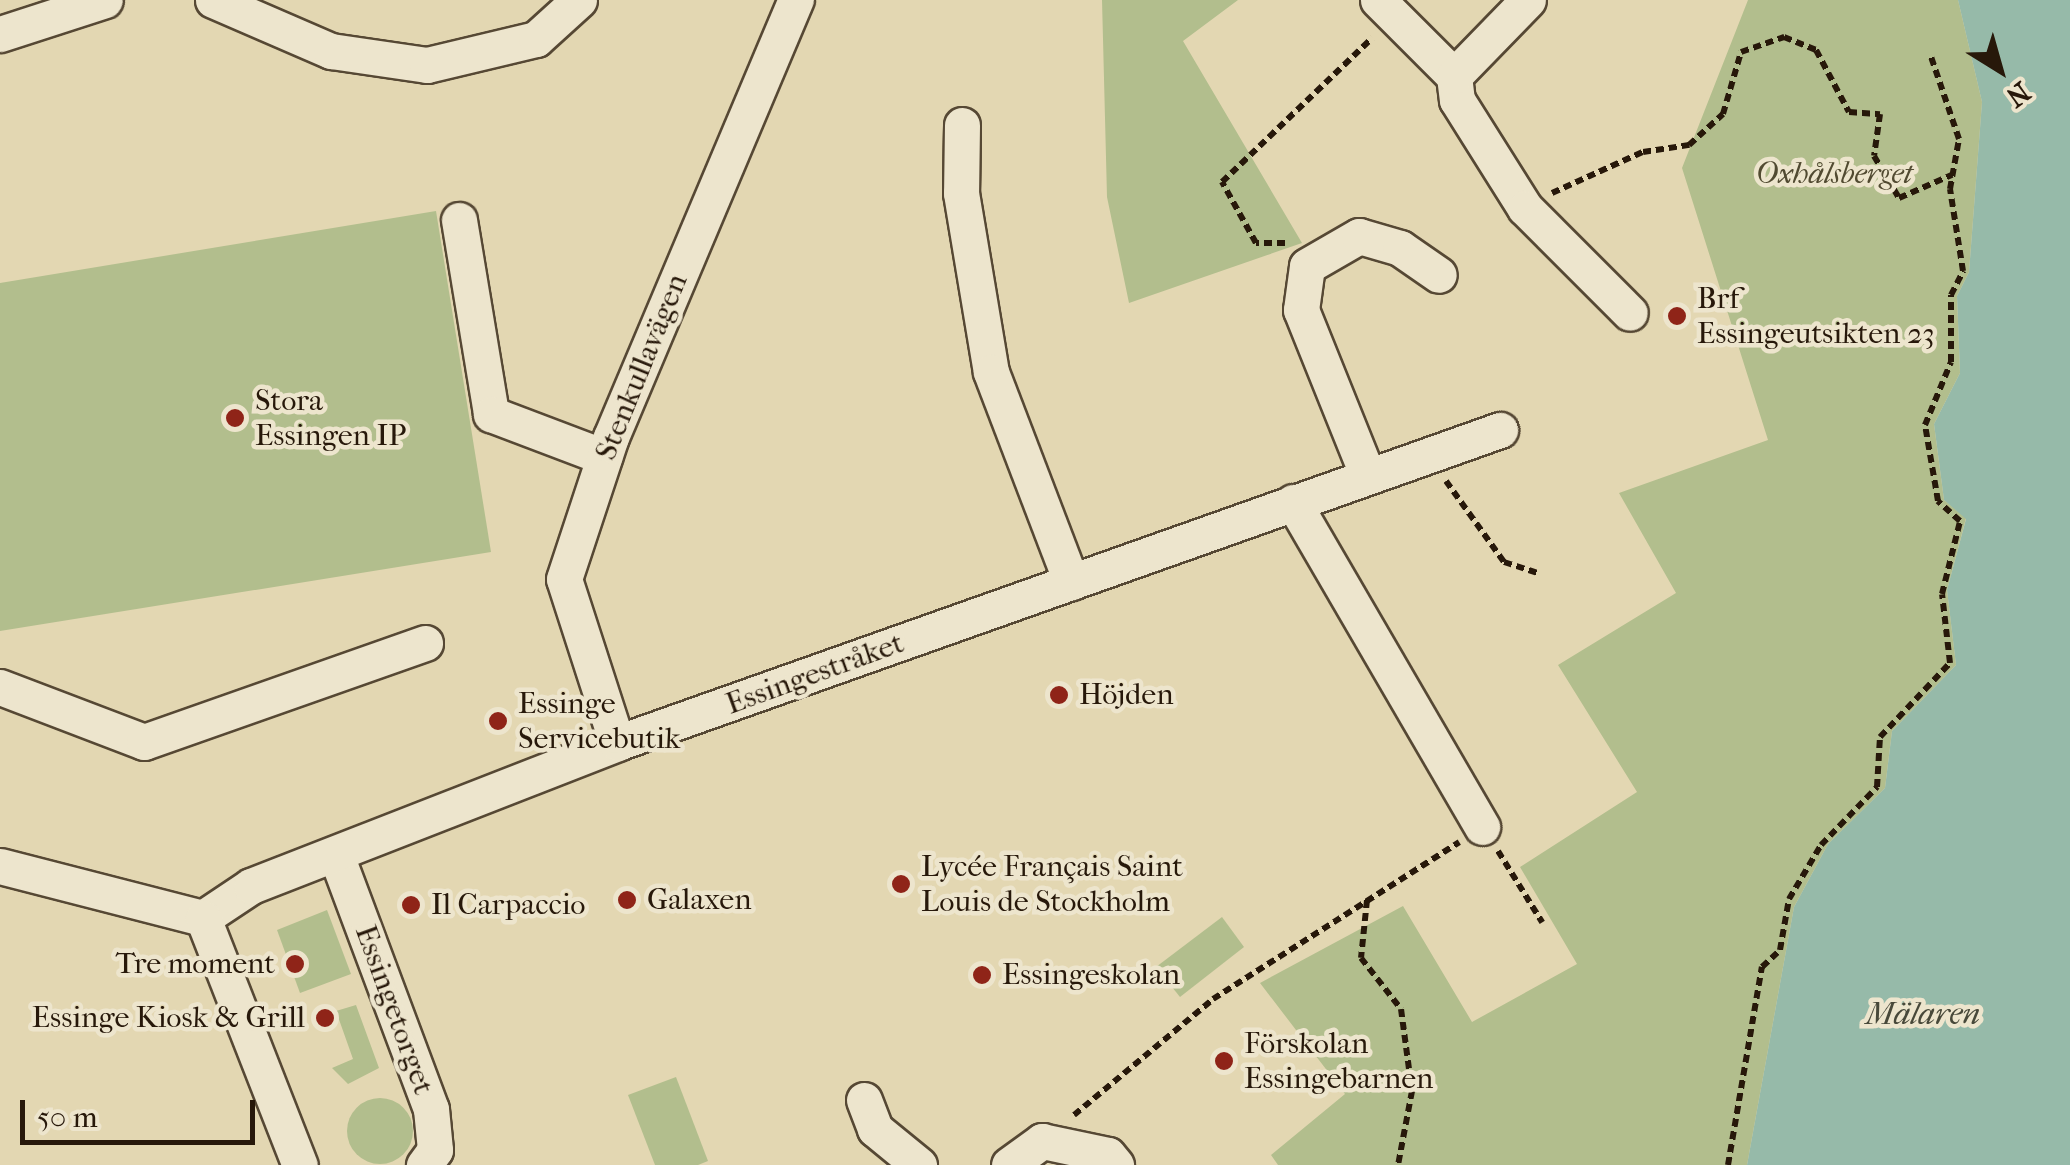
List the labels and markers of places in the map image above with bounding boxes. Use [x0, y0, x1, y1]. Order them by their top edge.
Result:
place label: Brf Essingeutsikten 23 [1697, 281, 1935, 352]
marker: Brf Essingeutsikten 23 [1666, 305, 1688, 327]
place label: Stora Essingen IP [255, 383, 406, 454]
marker: Stora Essingen IP [224, 407, 246, 429]
place label: Höjden [1079, 677, 1174, 713]
marker: Höjden [1048, 684, 1070, 706]
place label: Essinge Servicebutik [518, 686, 680, 756]
marker: Essinge Servicebutik [487, 710, 509, 732]
place label: Lycée Français Saint Louis de Stockholm [921, 849, 1183, 920]
marker: Lycée Français Saint Louis de Stockholm [890, 873, 912, 895]
place label: Galaxen [647, 882, 752, 918]
place label: Il Carpaccio [431, 887, 586, 923]
marker: Galaxen [616, 889, 638, 911]
marker: Il Carpaccio [400, 894, 422, 916]
place label: Tre moment [116, 946, 275, 982]
marker: Tre moment [284, 953, 306, 975]
place label: Essingeskolan [1002, 957, 1180, 993]
marker: Essingeskolan [971, 964, 993, 986]
place label: Essinge Kiosk & Grill [32, 1000, 305, 1036]
marker: Essinge Kiosk & Grill [314, 1007, 336, 1029]
place label: Förskolan Essingebarnen [1244, 1026, 1433, 1096]
marker: Förskolan Essingebarnen [1213, 1050, 1235, 1072]

